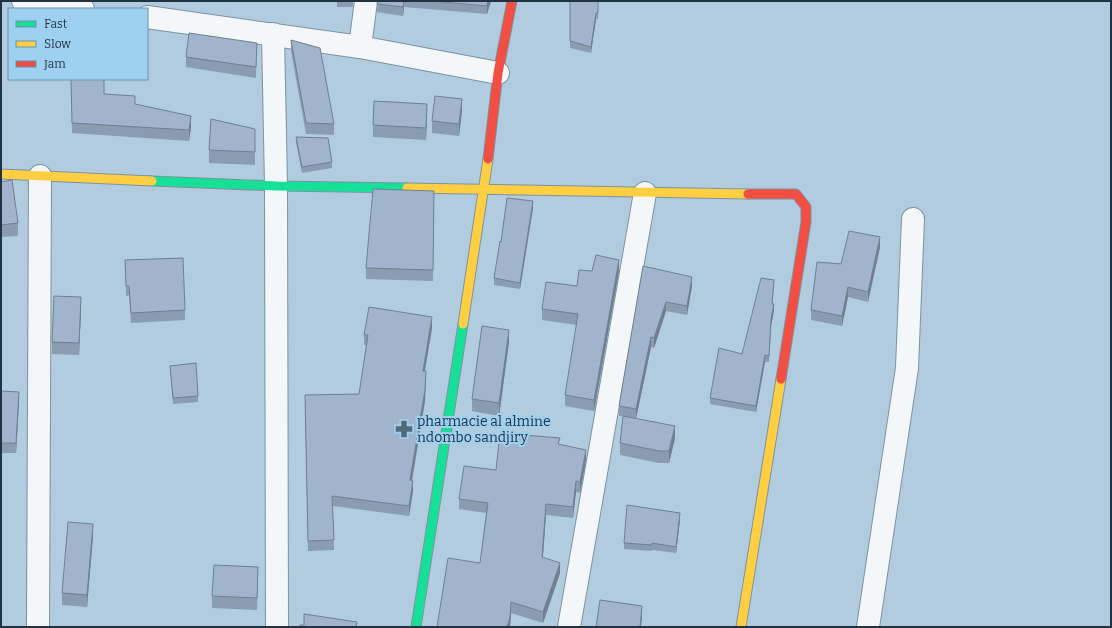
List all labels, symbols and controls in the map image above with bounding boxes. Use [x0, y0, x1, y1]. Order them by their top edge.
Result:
legend [8, 8, 148, 80]
text: Fast [44, 17, 68, 31]
text: Slow [44, 37, 71, 51]
text: Jam [43, 57, 66, 71]
place label: pharmacie al almine ndombo sandjiry [417, 413, 551, 446]
pharmacy icon: pharmacie al almine ndombo sandjiry [394, 419, 414, 439]

